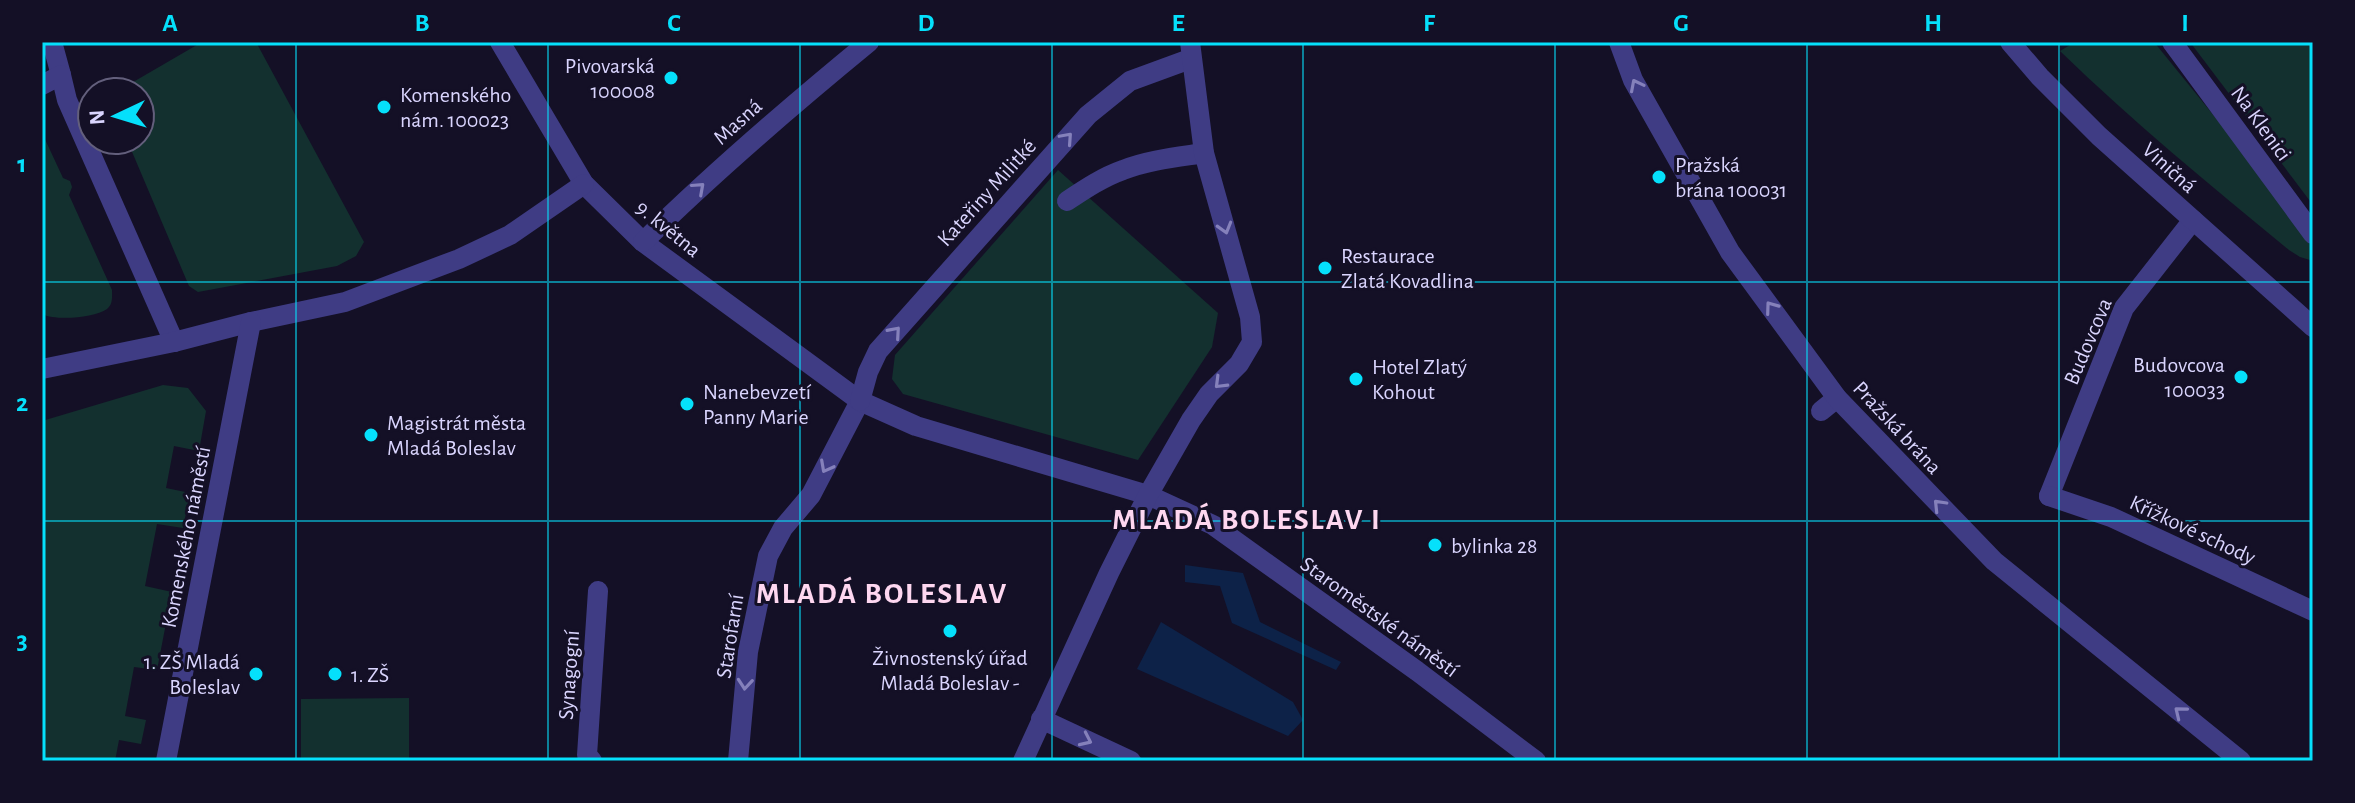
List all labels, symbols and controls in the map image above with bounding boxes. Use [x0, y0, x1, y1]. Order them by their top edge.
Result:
text: A [162, 10, 178, 36]
text: B [414, 10, 430, 36]
text: C [667, 10, 681, 36]
text: D [917, 10, 935, 36]
text: E [1171, 10, 1185, 36]
text: F [1423, 10, 1436, 36]
text: G [1673, 10, 1689, 36]
text: H [1924, 10, 1942, 36]
text: I [2181, 10, 2189, 36]
place label: Pivovarská 100008 [565, 55, 655, 102]
marker: Pivovarská 100008 [662, 69, 680, 87]
north arrow [76, 76, 156, 156]
one-way arrow [1631, 79, 1646, 94]
street label: Na Klenici [2227, 82, 2296, 165]
place label: Komenského nám. 100023 [400, 84, 511, 131]
street label: Masná [709, 95, 766, 149]
marker: Komenského nám. 100023 [375, 98, 393, 116]
text: N [86, 109, 109, 126]
one-way arrow [1058, 133, 1073, 147]
street label: Kateřiny Militké [933, 135, 1040, 250]
street label: Viničná [2138, 138, 2201, 197]
text: 1 [17, 151, 27, 177]
place label: Pražská brána 100031 [1675, 154, 1787, 201]
marker: Pražská brána 100031 [1650, 168, 1668, 186]
one-way arrow [690, 183, 705, 197]
street label: 9. května [632, 196, 705, 261]
one-way arrow [1216, 220, 1232, 234]
place label: Restaurace Zlatá Kovadlina [1341, 245, 1474, 292]
marker: Restaurace Zlatá Kovadlina [1316, 259, 1334, 277]
street label: Budovcova [2060, 295, 2116, 388]
one-way arrow [1766, 302, 1781, 316]
one-way arrow [885, 327, 899, 342]
place label: Budovcova 100033 [2133, 354, 2225, 401]
place label: Hotel Zlatý Kohout [1372, 356, 1468, 403]
marker: Budovcova 100033 [2232, 368, 2250, 386]
marker: Hotel Zlatý Kohout [1347, 370, 1365, 388]
one-way arrow [1215, 374, 1229, 388]
street label: Pražská brána [1849, 377, 1946, 478]
place label: Nanebevzetí Panny Marie [703, 381, 812, 428]
text: 2 [16, 390, 28, 416]
marker: Nanebevzetí Panny Marie [678, 395, 696, 413]
place label: Magistrát města Mladá Boleslav [387, 412, 526, 459]
marker: Magistrát města Mladá Boleslav [362, 426, 380, 444]
street label: Komenského náměstí [158, 444, 215, 630]
one-way arrow [820, 459, 835, 474]
street label: Křížkové schody [2126, 491, 2259, 569]
one-way arrow [1933, 500, 1948, 514]
district label: MLADÁ BOLESLAV I [1112, 502, 1382, 535]
place label: bylinka 28 [1451, 535, 1537, 557]
marker: bylinka 28 [1426, 536, 1444, 554]
street label: Staroměstské náměstí [1296, 552, 1463, 682]
district label: MLADÁ BOLESLAV [756, 576, 1008, 609]
street label: Starofarní [712, 592, 748, 680]
marker: Živnostenský úřad Mladá Boleslav - [941, 622, 959, 640]
text: 3 [16, 628, 28, 654]
street label: Synagogní [555, 629, 583, 721]
place label: Živnostenský úřad Mladá Boleslav - [872, 646, 1028, 694]
place label: 1. ZŠ Mladá Boleslav [144, 650, 241, 698]
place label: 1. ZŠ [351, 663, 389, 686]
marker: 1. ZŠ Mladá Boleslav [247, 665, 265, 683]
marker: 1. ZŠ [326, 665, 344, 683]
one-way arrow [737, 678, 754, 691]
one-way arrow [2175, 707, 2189, 722]
one-way arrow [1078, 730, 1092, 746]

